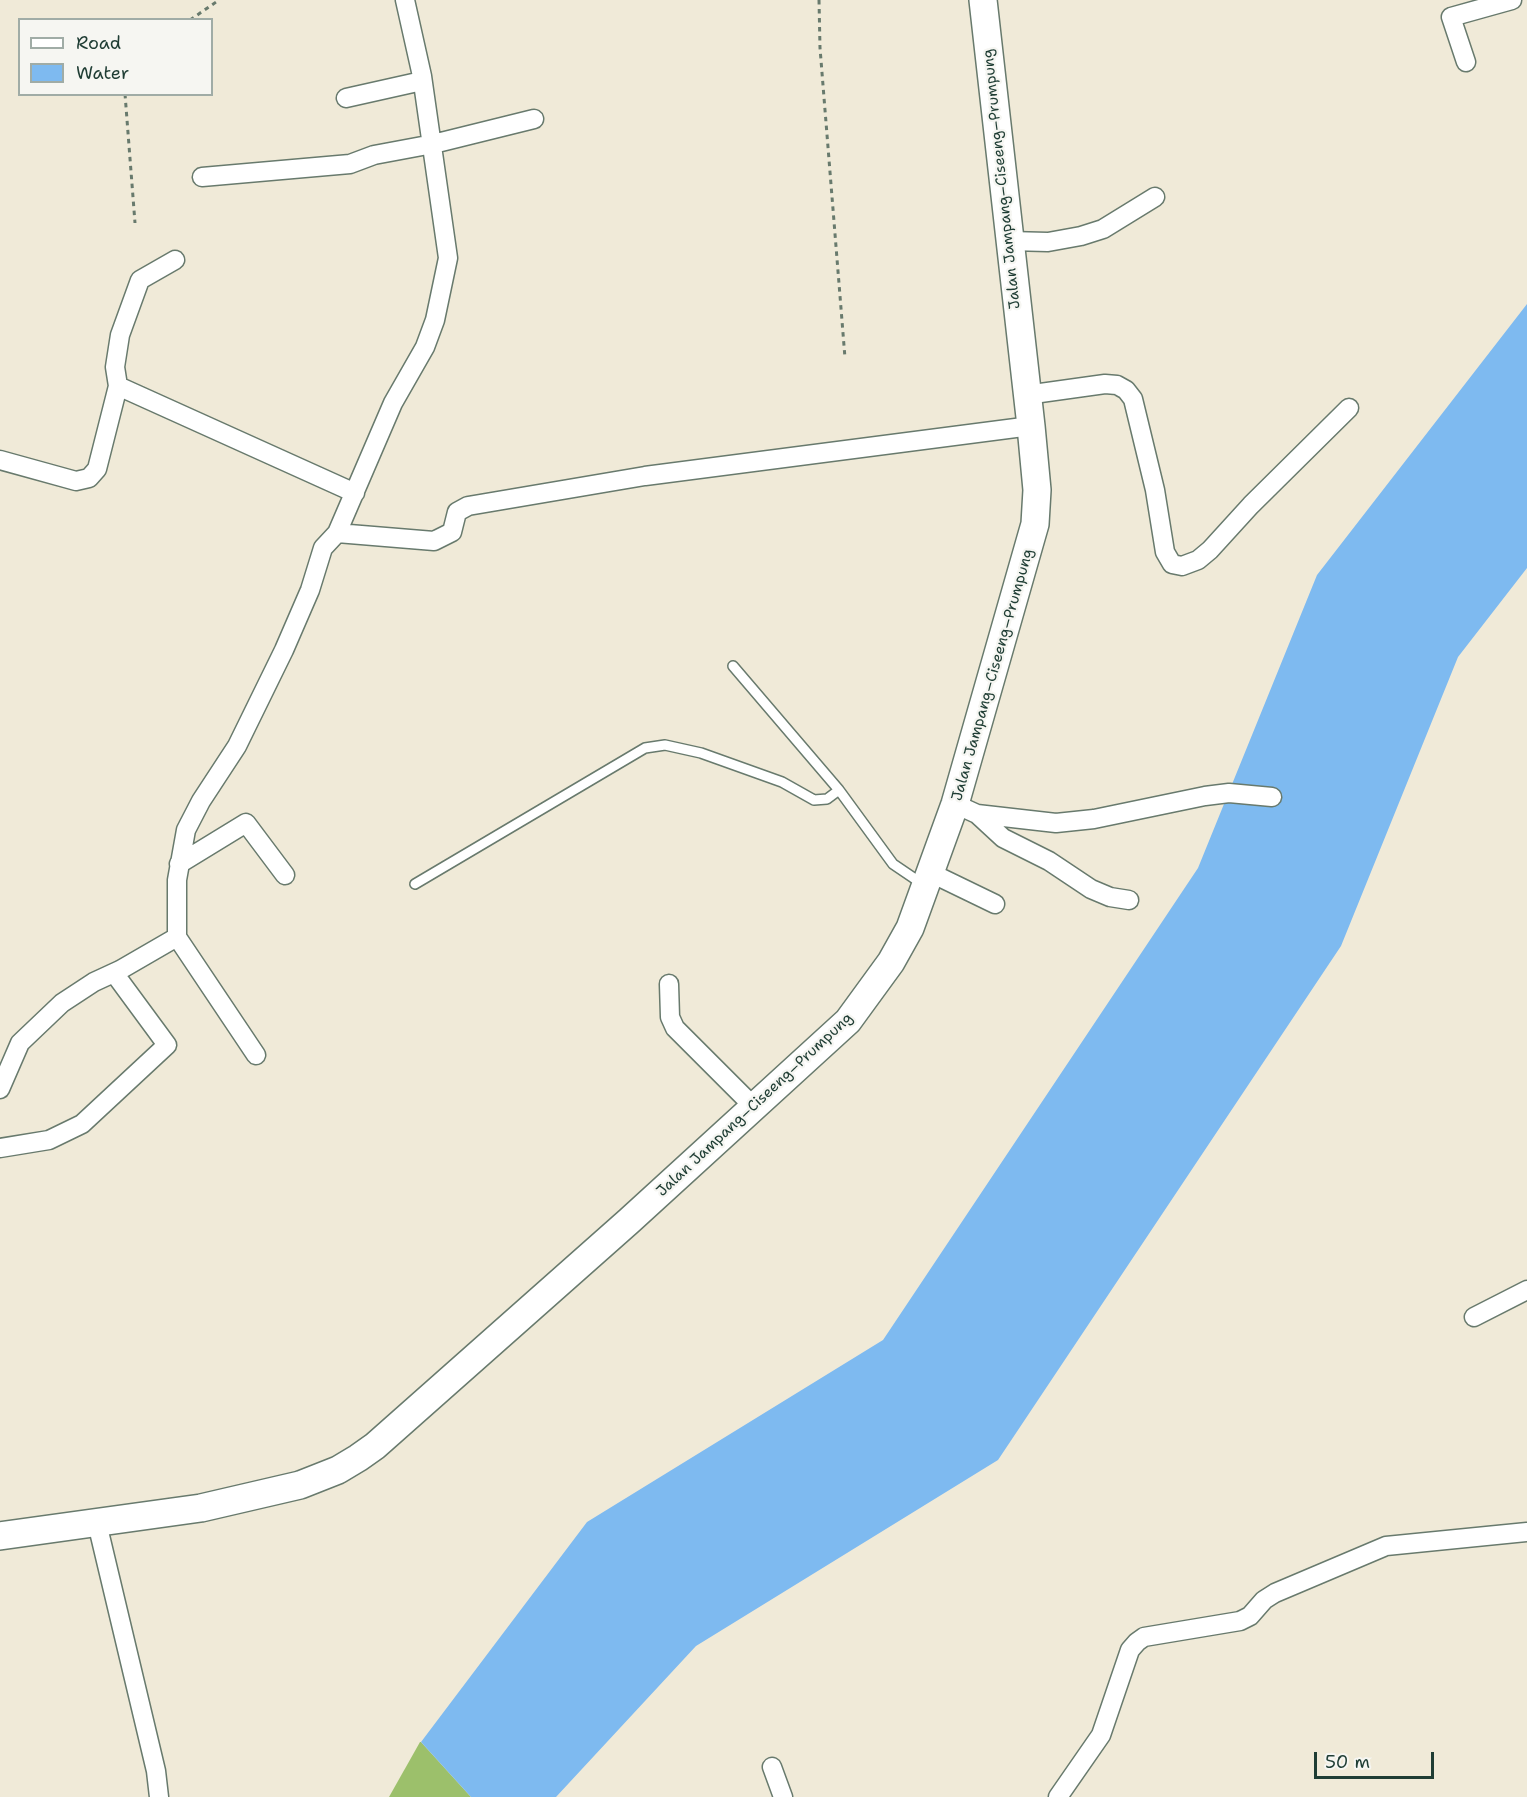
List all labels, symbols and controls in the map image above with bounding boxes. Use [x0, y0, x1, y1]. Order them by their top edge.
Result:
legend [18, 18, 213, 96]
text: Road [76, 31, 121, 55]
street label: Jalan Jampang–Ciseeng–Prumpung [979, 48, 1025, 310]
text: Water [76, 61, 129, 85]
street label: Jalan Jampang–Ciseeng–Prumpung [948, 547, 1038, 803]
street label: Jalan Jampang–Ciseeng–Prumpung [653, 1009, 857, 1201]
scale bar [1317, 1740, 1437, 1778]
text: 50 m [1325, 1750, 1370, 1774]

